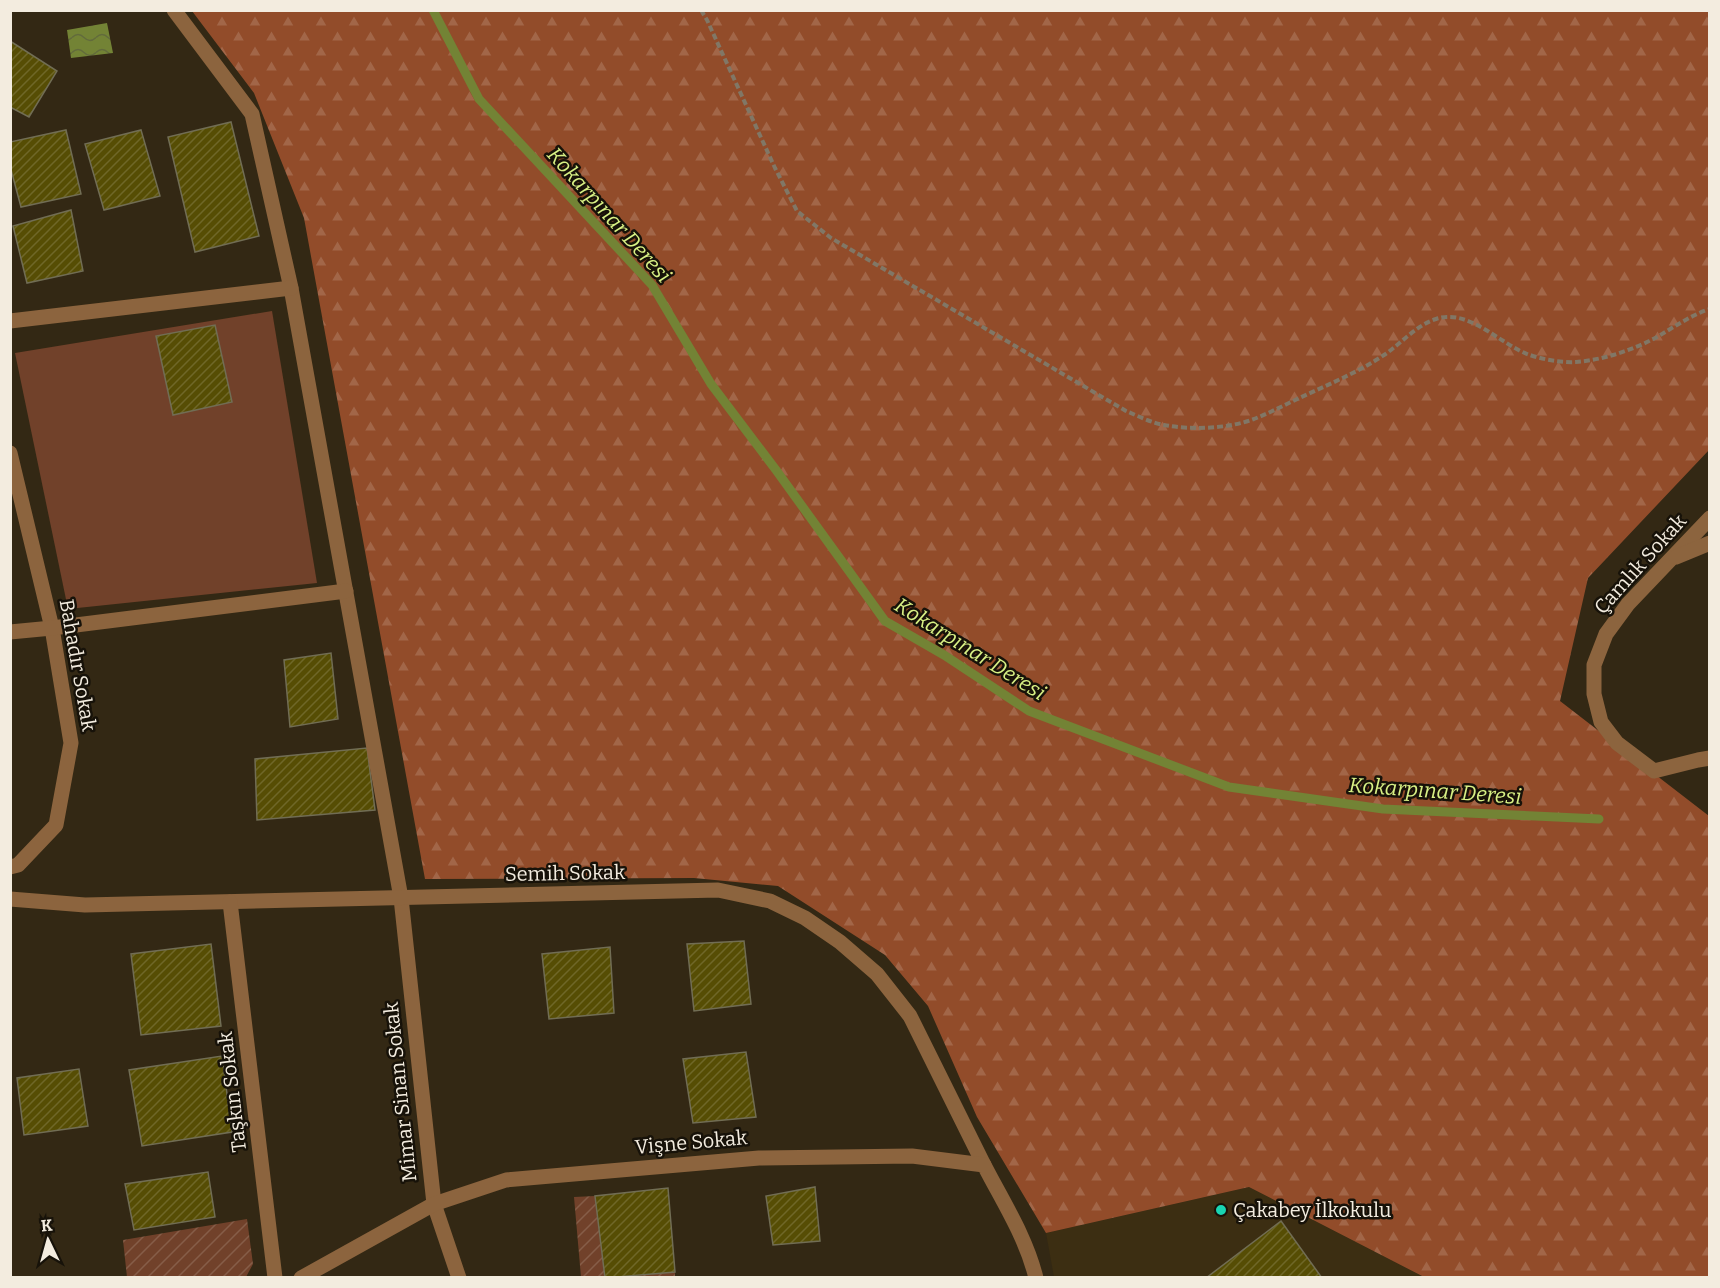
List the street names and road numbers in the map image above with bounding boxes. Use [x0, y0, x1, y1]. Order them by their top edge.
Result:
street label: Çamlık Sokak [1589, 509, 1691, 619]
street label: Bahadır Sokak [55, 597, 102, 734]
street label: Semih Sokak [505, 860, 626, 886]
street label: Mimar Sinan Sokak [379, 1000, 421, 1183]
street label: Taşkın Sokak [213, 1030, 251, 1154]
street label: Vişne Sokak [634, 1125, 749, 1159]

